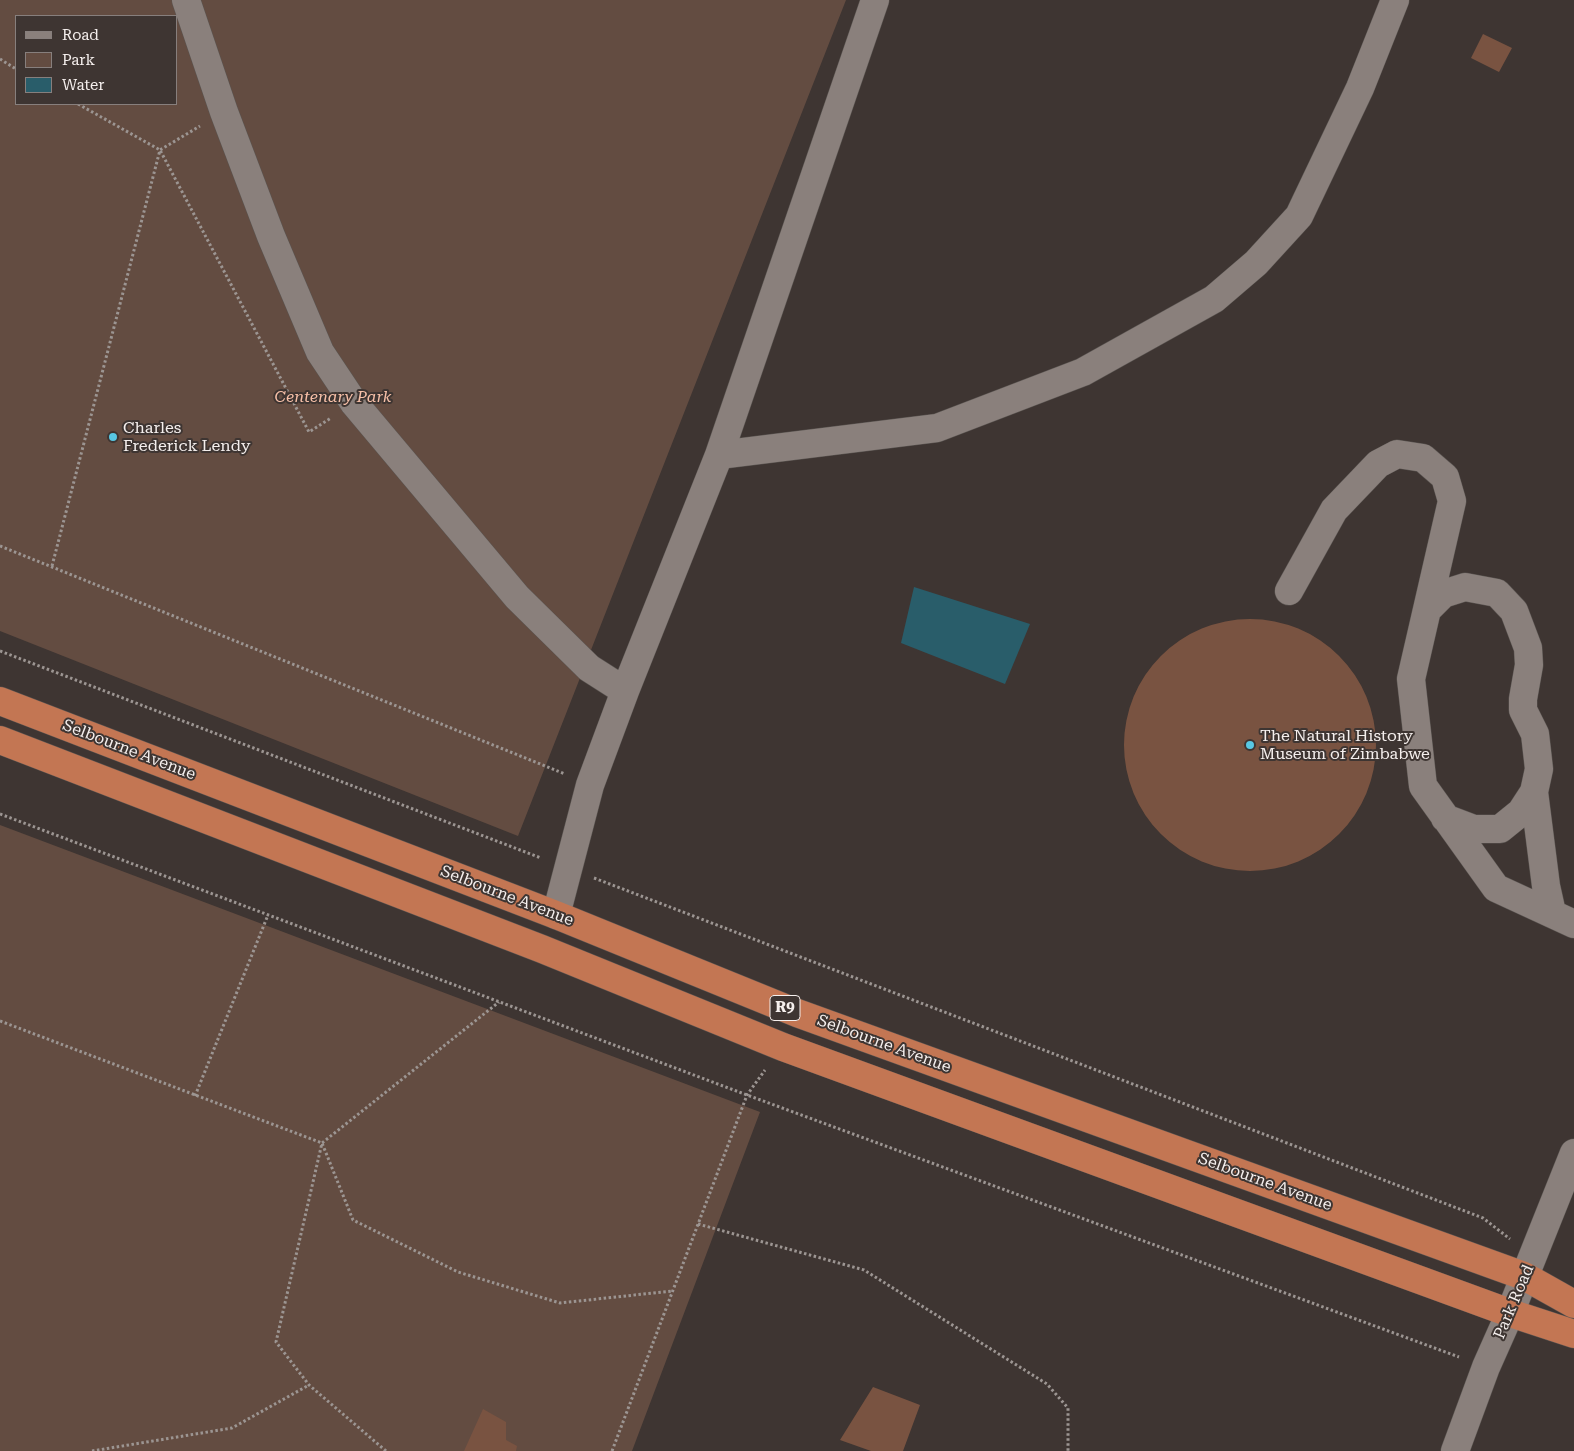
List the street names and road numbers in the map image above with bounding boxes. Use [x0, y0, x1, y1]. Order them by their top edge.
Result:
street label: Selbourne Avenue [60, 716, 198, 784]
street label: Selbourne Avenue [438, 862, 576, 930]
road number: R9 [770, 996, 800, 1020]
street label: Selbourne Avenue [814, 1011, 954, 1077]
street label: Selbourne Avenue [1195, 1149, 1335, 1215]
street label: Park Road [1490, 1262, 1538, 1342]

